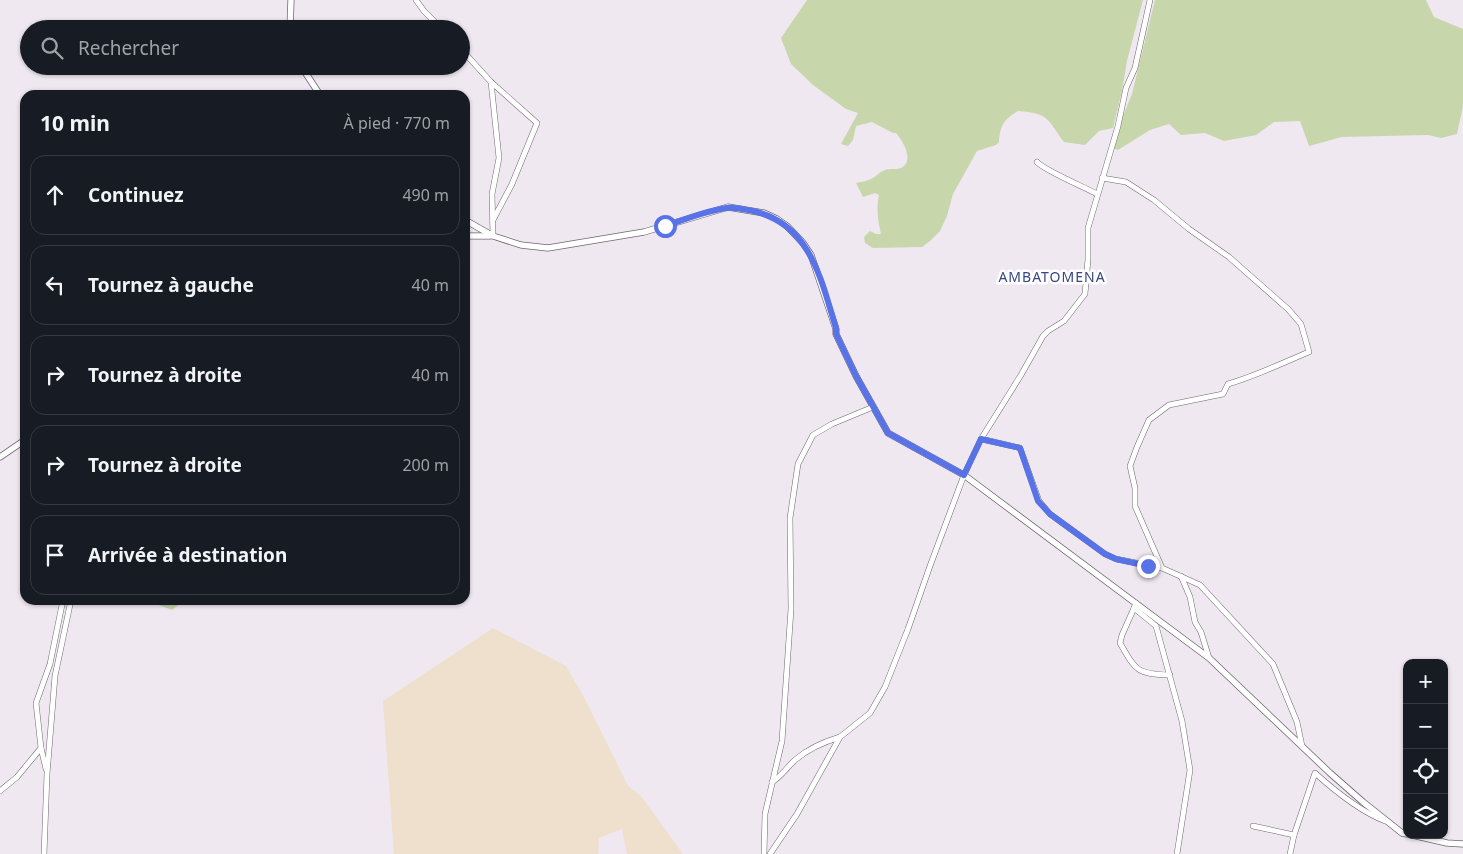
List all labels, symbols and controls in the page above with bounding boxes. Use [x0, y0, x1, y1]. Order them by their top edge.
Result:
search box [20, 20, 470, 75]
icon: search [38, 34, 66, 62]
text: Rechercher [78, 35, 179, 61]
text: 10 min [40, 109, 110, 137]
text: À pied · 770 m [344, 112, 450, 134]
icon: ahead [41, 181, 69, 209]
text: Continuez [88, 182, 184, 208]
text: 490 m [402, 184, 449, 206]
route start [654, 215, 677, 238]
district label: AMBATOMENA [998, 267, 1106, 286]
icon: left [41, 271, 69, 299]
text: Tournez à gauche [88, 272, 254, 298]
text: 40 m [412, 274, 449, 296]
icon: right [41, 361, 69, 389]
text: Tournez à droite [88, 362, 242, 388]
text: 40 m [412, 364, 449, 386]
icon: right [41, 451, 69, 479]
text: Tournez à droite [88, 452, 242, 478]
text: 200 m [402, 454, 449, 476]
icon: arrive [41, 541, 69, 569]
text: Arrivée à destination [88, 542, 287, 568]
route end [1137, 555, 1160, 578]
map controls [1403, 659, 1448, 839]
button: + [1403, 659, 1448, 704]
button: − [1403, 704, 1448, 749]
button: locate [1403, 749, 1448, 794]
button: layers [1403, 794, 1448, 839]

